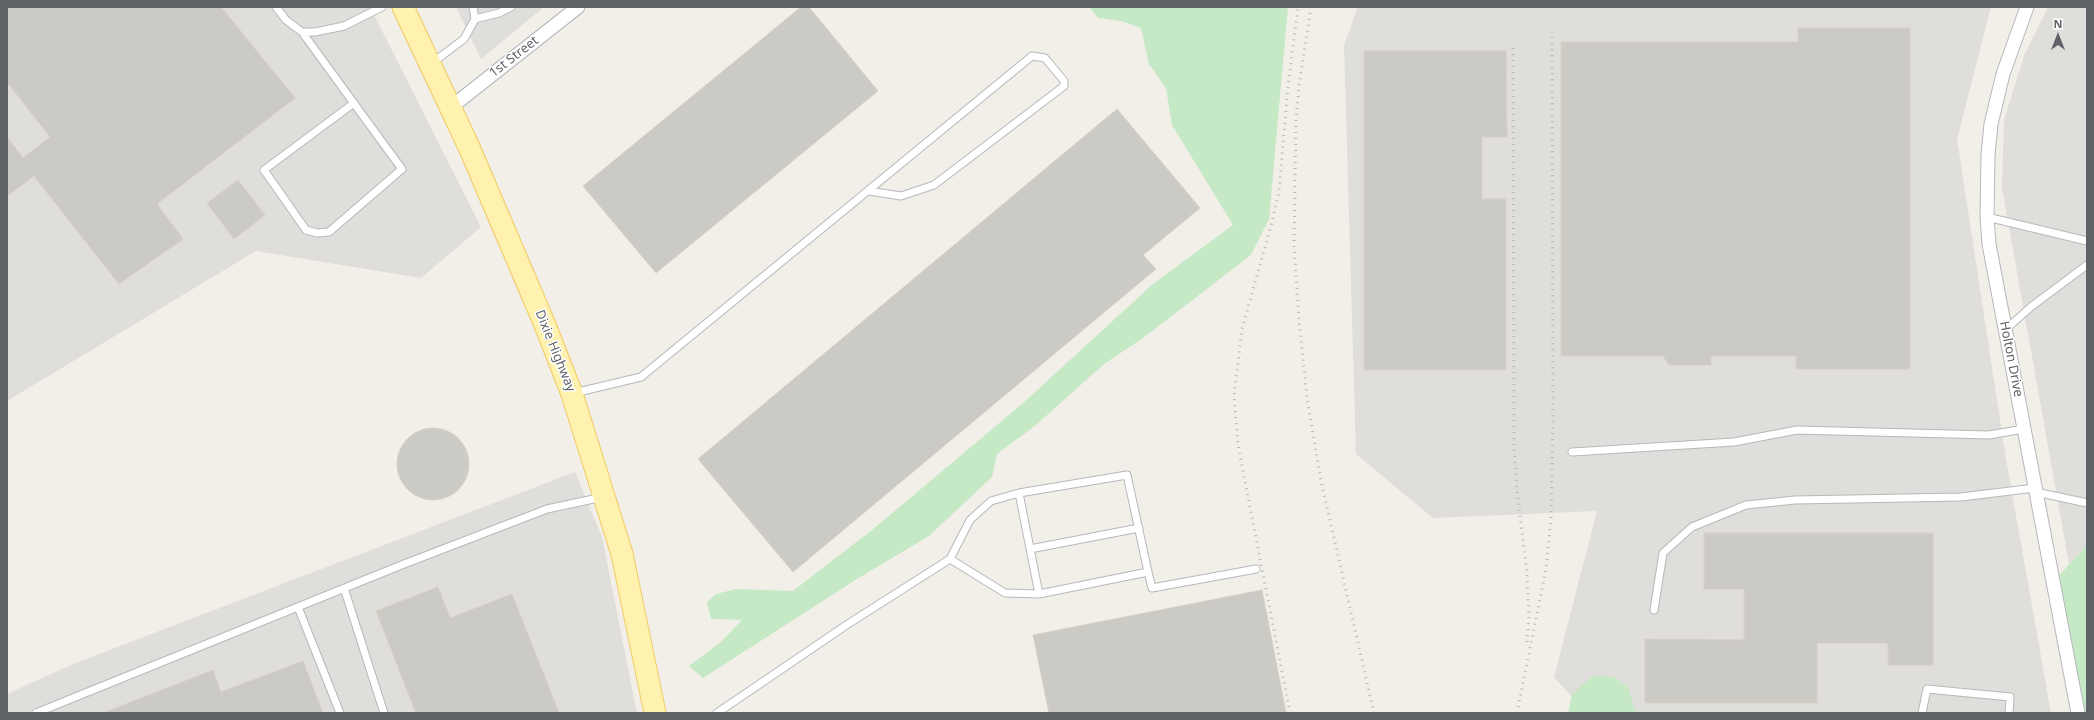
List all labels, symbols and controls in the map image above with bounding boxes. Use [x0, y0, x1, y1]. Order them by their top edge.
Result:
north arrow [2038, 16, 2078, 56]
text: N [2054, 16, 2062, 31]
street label: 1st Street [486, 33, 542, 81]
street label: Dixie Highway [531, 308, 579, 394]
street label: Holton Drive [1996, 320, 2026, 398]

